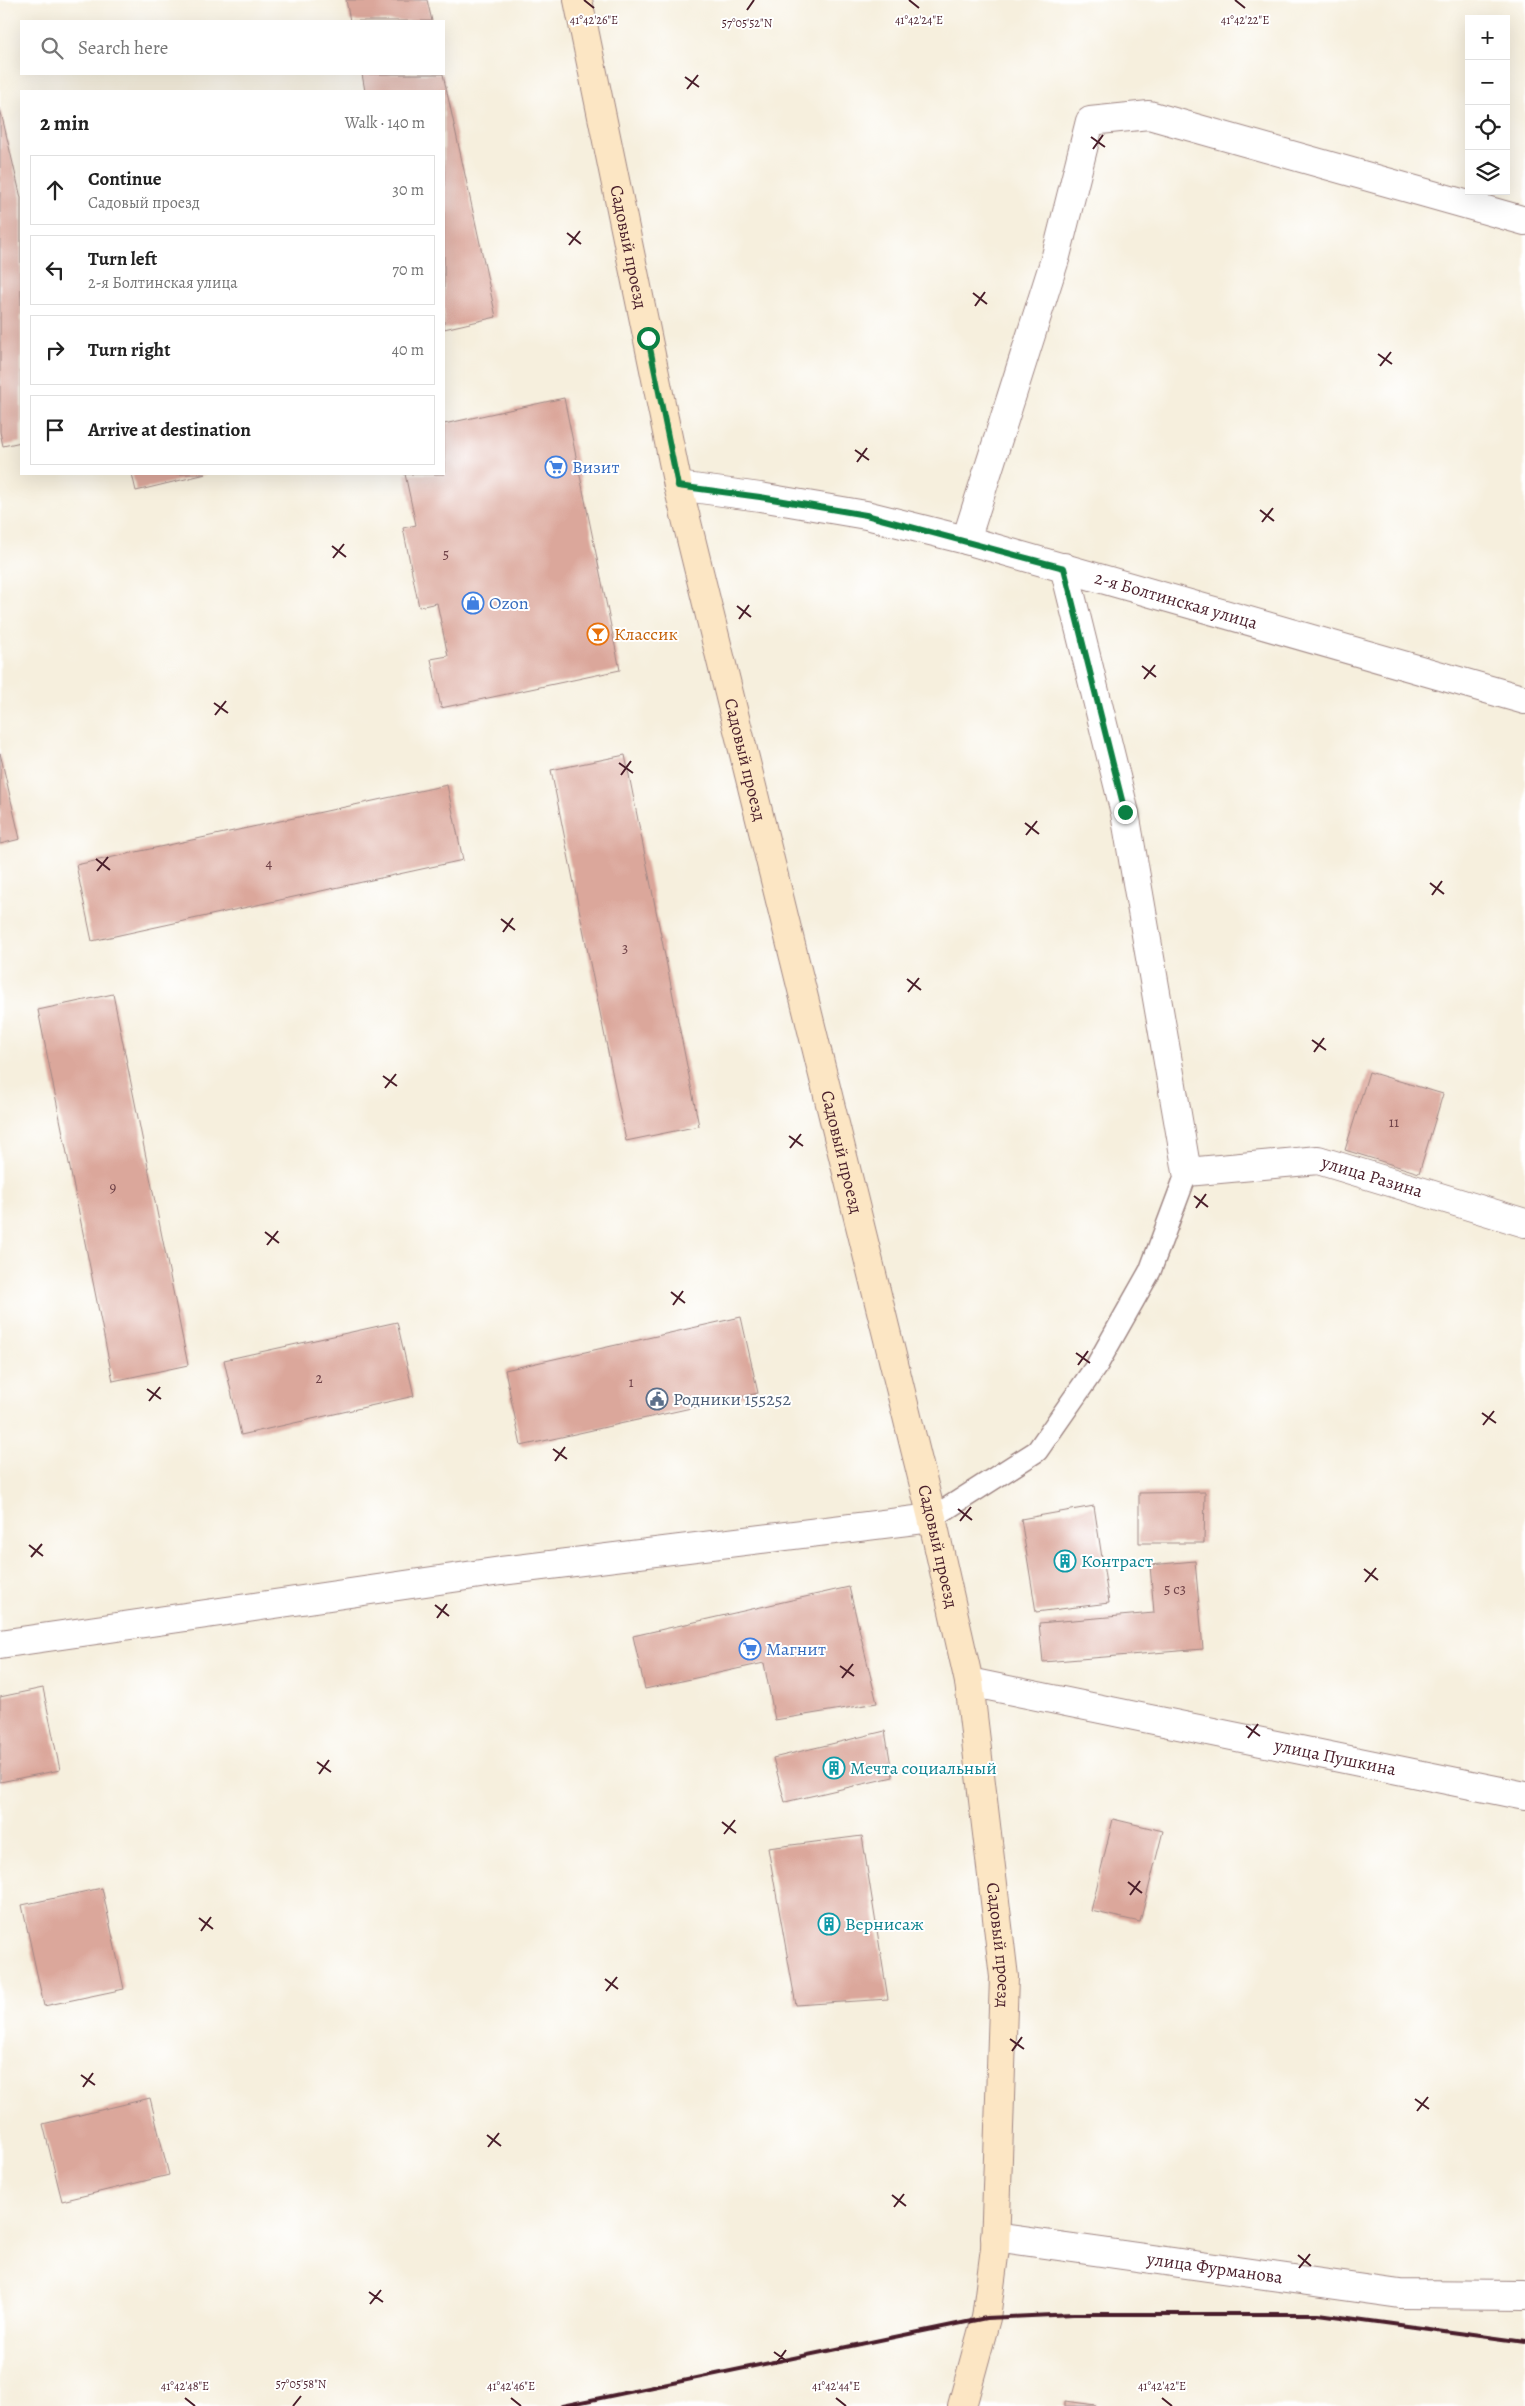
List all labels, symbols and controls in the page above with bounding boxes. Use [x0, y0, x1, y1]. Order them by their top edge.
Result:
text: 41°42'26"E [570, 12, 618, 28]
text: 41°42'24"E [895, 12, 943, 28]
text: 41°42'22"E [1221, 12, 1269, 28]
text: 57°05'52"N [722, 15, 773, 31]
map controls [1465, 15, 1510, 195]
button: + [1465, 15, 1510, 60]
search box [20, 20, 445, 75]
icon: search [38, 34, 66, 62]
text: Search here [78, 35, 168, 61]
button: − [1465, 60, 1510, 105]
button: locate [1465, 105, 1510, 150]
text: 2 min [40, 109, 89, 137]
text: Walk · 140 m [345, 112, 425, 134]
button: layers [1465, 150, 1510, 195]
text: Continue [88, 166, 162, 192]
icon: ahead [41, 176, 69, 204]
text: 30 m [392, 179, 424, 201]
street label: Садовый проезд [604, 183, 653, 311]
text: Садовый проезд [88, 192, 200, 214]
text: Turn left [88, 246, 157, 272]
icon: left [41, 256, 69, 284]
text: 70 m [392, 259, 424, 281]
text: 2-я Болтинская улица [88, 272, 238, 294]
route start [637, 327, 660, 350]
icon: right [41, 336, 69, 364]
text: Turn right [88, 337, 170, 363]
text: 40 m [392, 339, 424, 361]
icon: arrive [41, 416, 69, 444]
text: Arrive at destination [88, 417, 251, 443]
supermarket icon: Визит [544, 455, 568, 479]
place label: Визит [572, 455, 619, 479]
house number: 5 [443, 544, 449, 564]
street label: 2-я Болтинская улица [1092, 565, 1261, 635]
shop icon: Ozon [461, 591, 485, 615]
place label: Ozon [489, 591, 529, 615]
bar icon: Классик [586, 622, 610, 646]
place label: Классик [614, 622, 678, 646]
street label: Садовый проезд [719, 696, 772, 824]
route end [1114, 801, 1137, 824]
house number: 4 [266, 853, 273, 873]
house number: 3 [622, 938, 628, 958]
street label: Садовый проезд [815, 1088, 869, 1216]
house number: 11 [1389, 1112, 1399, 1132]
street label: улица Разина [1318, 1150, 1426, 1203]
house number: 9 [110, 1177, 117, 1197]
house number: 2 [315, 1368, 323, 1388]
house number: 1 [628, 1372, 634, 1392]
public building icon: Родники 155252 [645, 1387, 669, 1411]
place label: Родники 155252 [673, 1387, 791, 1411]
street label: Садовый проезд [912, 1482, 964, 1610]
building icon: Контраст [1053, 1549, 1077, 1573]
place label: Контраст [1081, 1549, 1153, 1573]
house number: 5 с3 [1164, 1579, 1186, 1599]
supermarket icon: Магнит [738, 1637, 762, 1661]
place label: Магнит [766, 1637, 826, 1661]
street label: улица Пушкина [1272, 1733, 1399, 1781]
building icon: Мечта социальный [822, 1756, 846, 1780]
place label: Мечта социальный [850, 1756, 997, 1780]
street label: Садовый проезд [981, 1881, 1016, 2008]
building icon: Вернисаж [817, 1912, 841, 1936]
place label: Вернисаж [845, 1912, 924, 1936]
street label: улица Фурманова [1144, 2246, 1285, 2289]
text: 57°05'58"N [276, 2376, 327, 2392]
text: 41°42'48"E [161, 2378, 209, 2394]
text: 41°42'46"E [487, 2378, 535, 2394]
text: 41°42'44"E [812, 2378, 860, 2394]
text: 41°42'42"E [1138, 2378, 1186, 2394]

